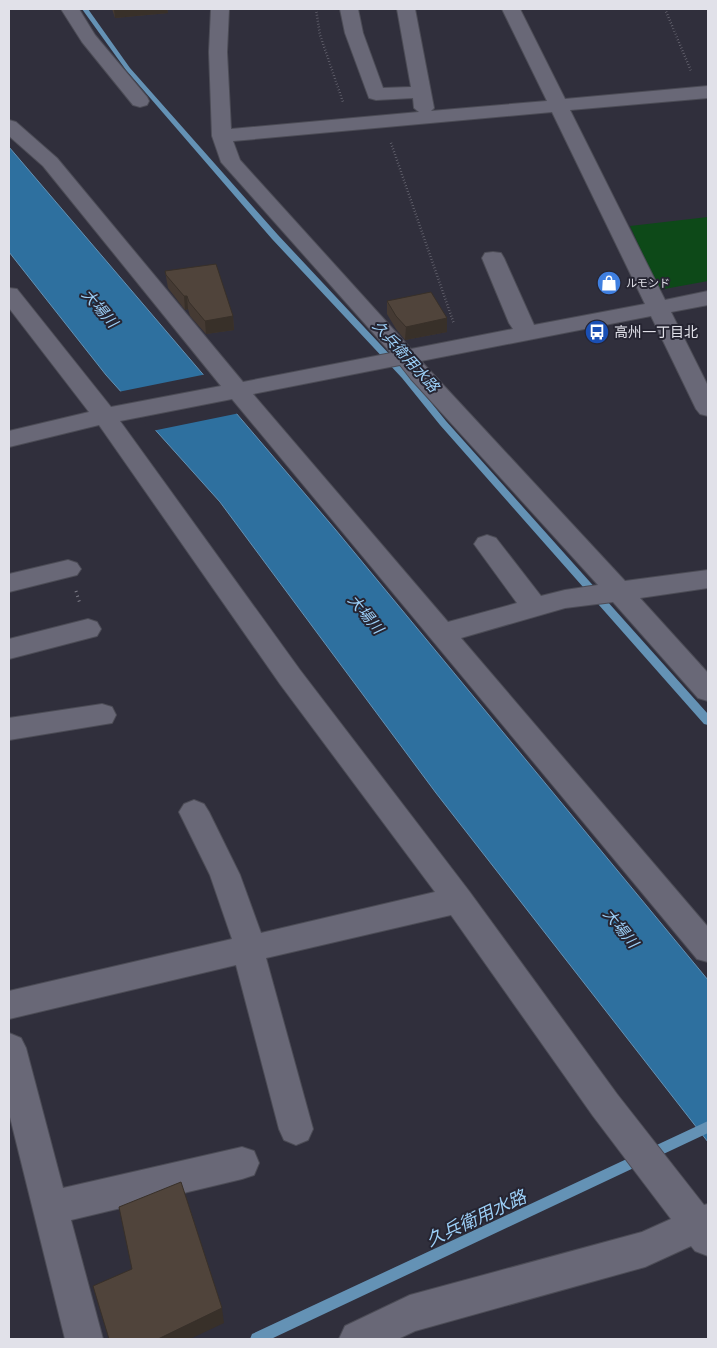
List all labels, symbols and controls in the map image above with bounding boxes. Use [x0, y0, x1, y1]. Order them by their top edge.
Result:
shop icon: ルモンド [596, 270, 622, 296]
place label: ルモンド [626, 277, 670, 289]
water label: 大場川 [79, 285, 122, 332]
water label: 久兵衛用水路 [370, 317, 444, 397]
bus stop icon: 高州一丁目北 [584, 319, 610, 345]
place label: 高州一丁目北 [614, 324, 698, 340]
water label: 大場川 [345, 591, 388, 638]
water label: 大場川 [600, 905, 643, 952]
water label: 久兵衛用水路 [423, 1185, 531, 1250]

